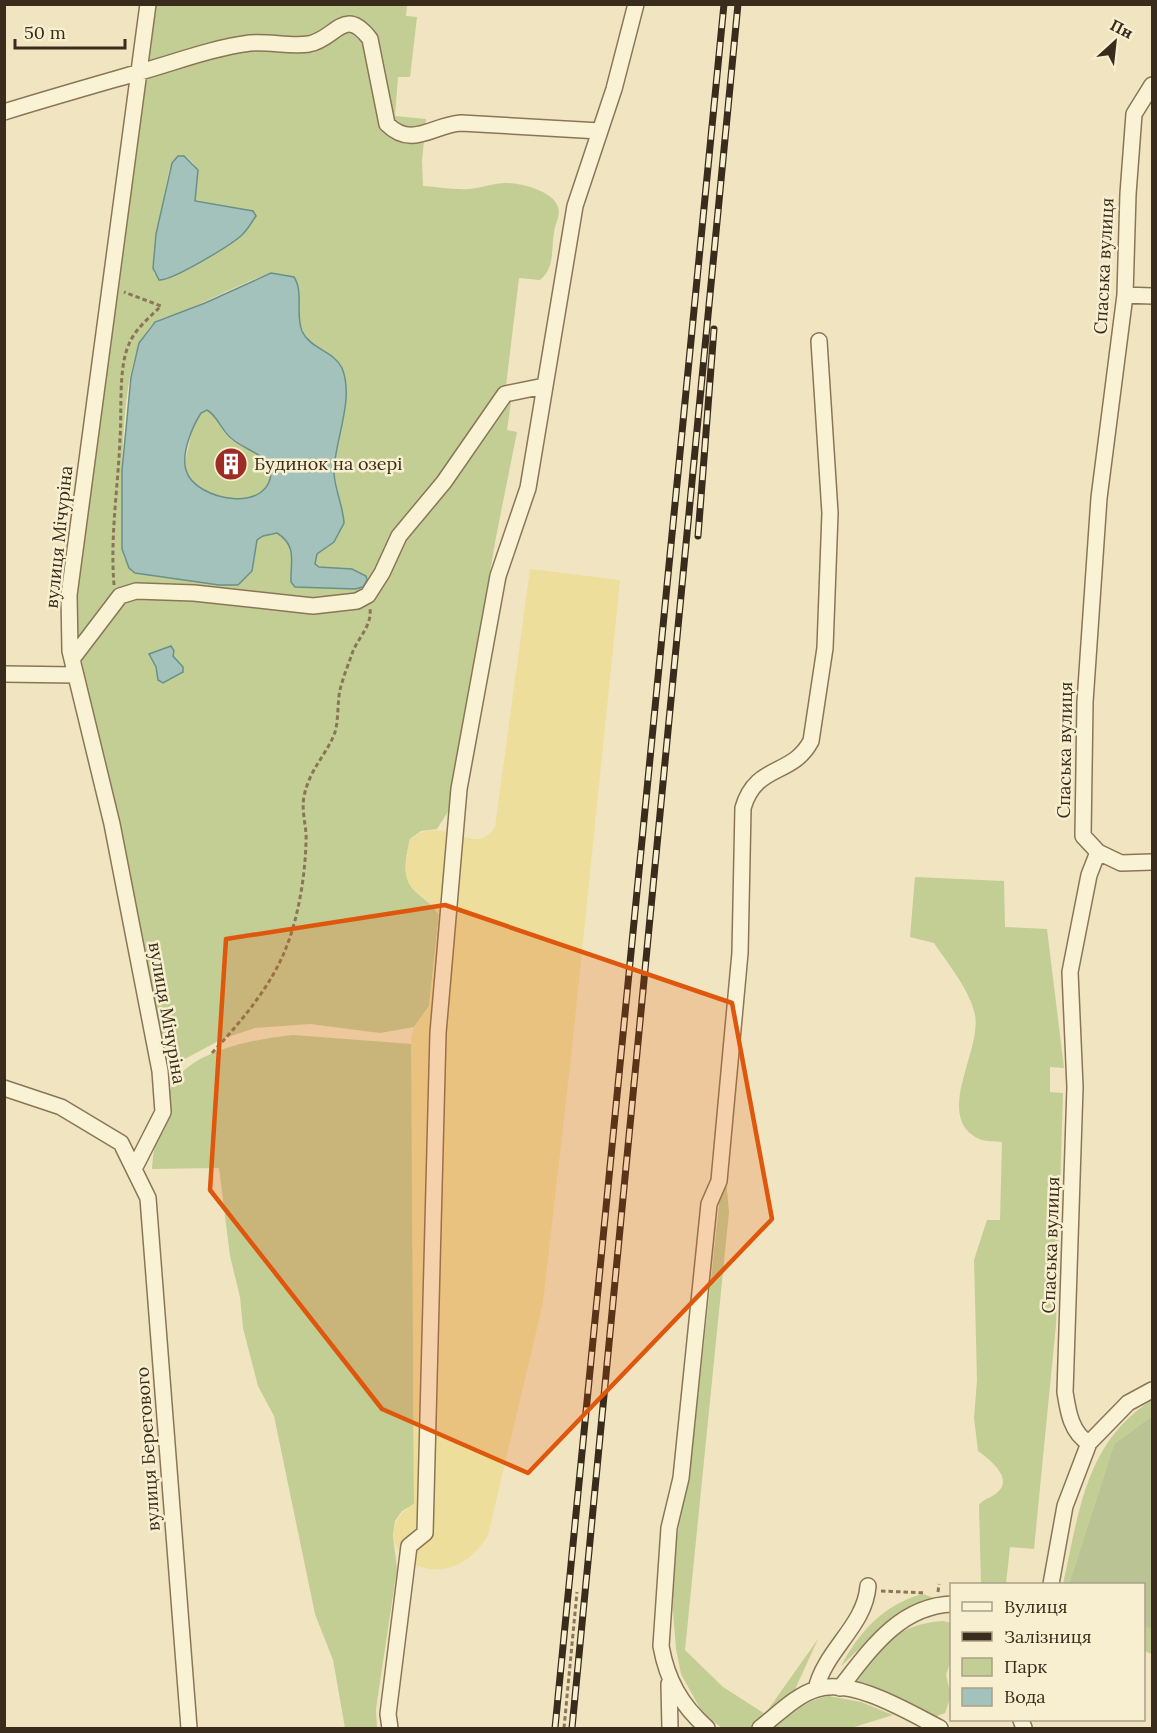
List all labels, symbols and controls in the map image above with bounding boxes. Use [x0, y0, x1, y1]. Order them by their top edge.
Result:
scale bar [15, 12, 124, 50]
north arrow [1085, 12, 1145, 72]
text: Пн [1107, 14, 1137, 43]
text: 50 m [24, 21, 66, 44]
street label: Спаська вулиця [1088, 197, 1119, 335]
building icon: Будинок на озері [213, 446, 249, 482]
place label: Будинок на озері [254, 452, 402, 475]
street label: вулиця Мічуріна [40, 464, 77, 610]
street label: Спаська вулиця [1052, 681, 1077, 819]
street label: вулиця Мічуріна [144, 940, 191, 1086]
street label: Спаська вулиця [1037, 1176, 1064, 1314]
street label: вулиця Берегового [130, 1366, 165, 1532]
legend [950, 1583, 1145, 1721]
text: Вулиця [1004, 1595, 1067, 1618]
text: Залізниця [1004, 1625, 1092, 1648]
text: Парк [1004, 1655, 1048, 1678]
text: Вода [1004, 1685, 1046, 1708]

